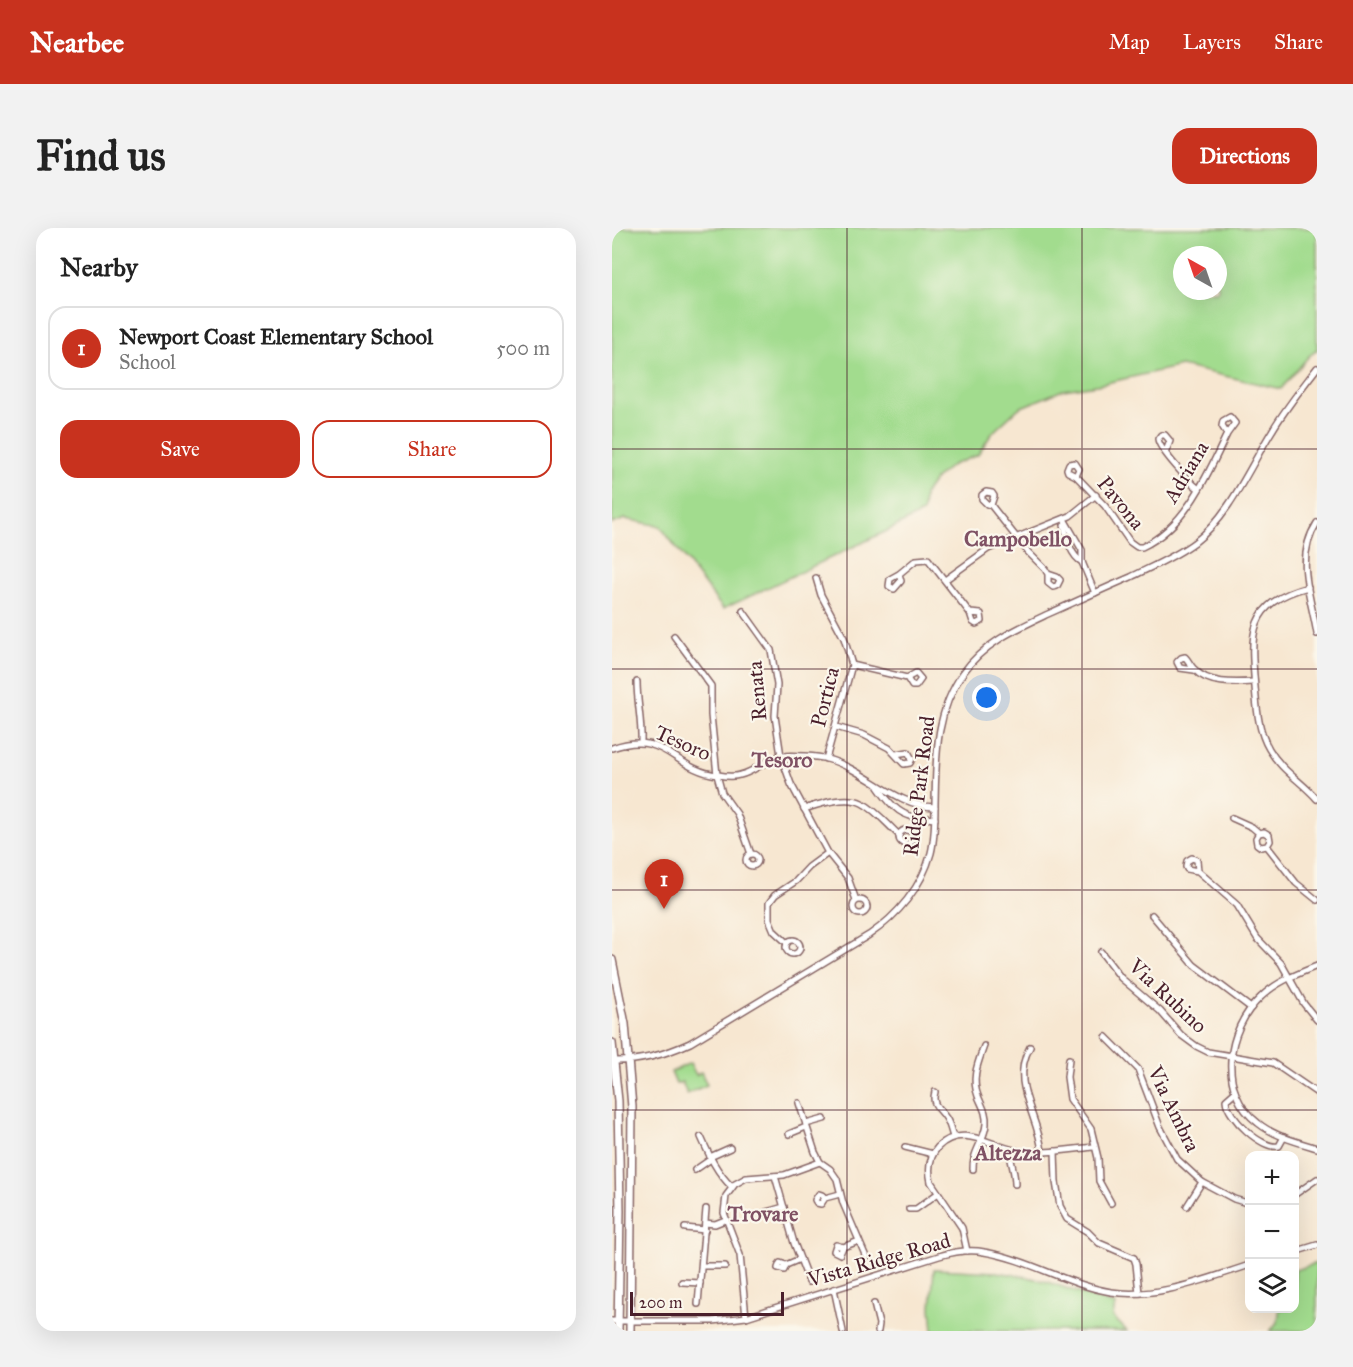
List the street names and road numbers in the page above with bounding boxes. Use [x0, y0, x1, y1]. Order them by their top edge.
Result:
street label: Adriana [1157, 436, 1215, 508]
street label: Pavona [1092, 471, 1150, 535]
street label: Renata [741, 660, 773, 722]
street label: Portica [805, 664, 845, 730]
street label: Ridge Park Road [897, 714, 941, 858]
street label: Tesoro [651, 719, 715, 767]
street label: Via Rubino [1123, 953, 1213, 1039]
street label: Via Ambra [1142, 1061, 1206, 1156]
street label: Vista Ridge Road [803, 1227, 954, 1293]

